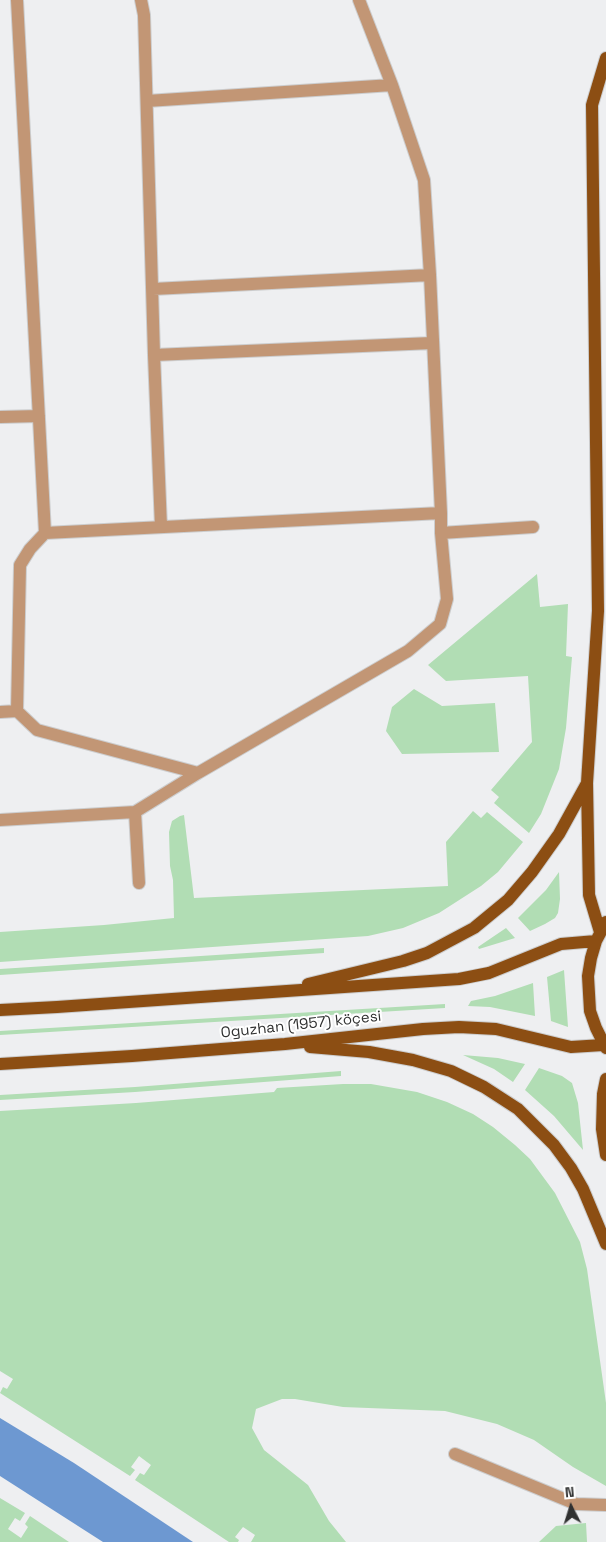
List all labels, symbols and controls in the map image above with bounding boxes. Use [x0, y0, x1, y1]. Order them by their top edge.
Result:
street label: Oguzhan (1957) köçesi [220, 1008, 382, 1042]
north arrow [546, 1482, 596, 1532]
text: N [564, 1483, 575, 1501]

